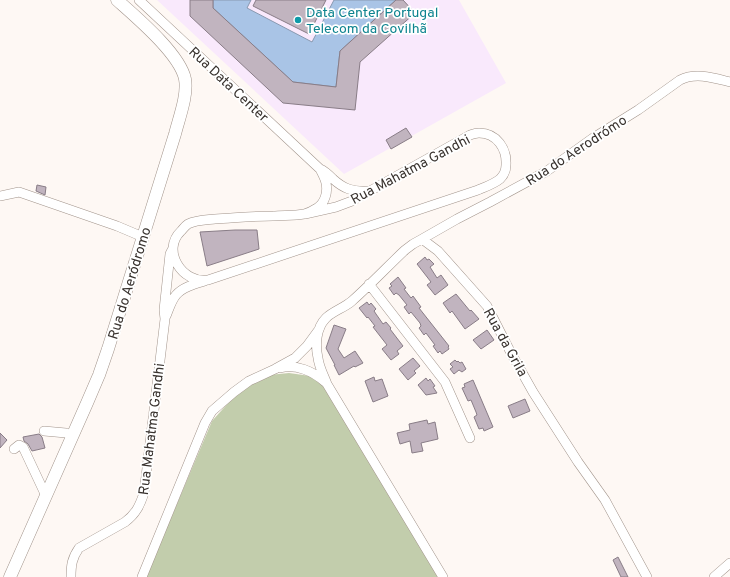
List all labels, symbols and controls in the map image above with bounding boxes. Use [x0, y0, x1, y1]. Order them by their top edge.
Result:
place label: Data Center Portugal Telecom da Covilhã [306, 5, 438, 38]
marker: Data Center Portugal Telecom da Covilhã [293, 15, 303, 25]
street label: Rua Data Center [185, 44, 272, 127]
street label: Rua do Aerodrómo [523, 112, 631, 190]
street label: Rua Mahatma Gandhi [348, 132, 473, 209]
street label: Rua do Aeródromo [105, 225, 156, 342]
street label: Rua da Grila [479, 305, 531, 380]
street label: Rua Mahatma Gandhi [136, 362, 169, 496]

